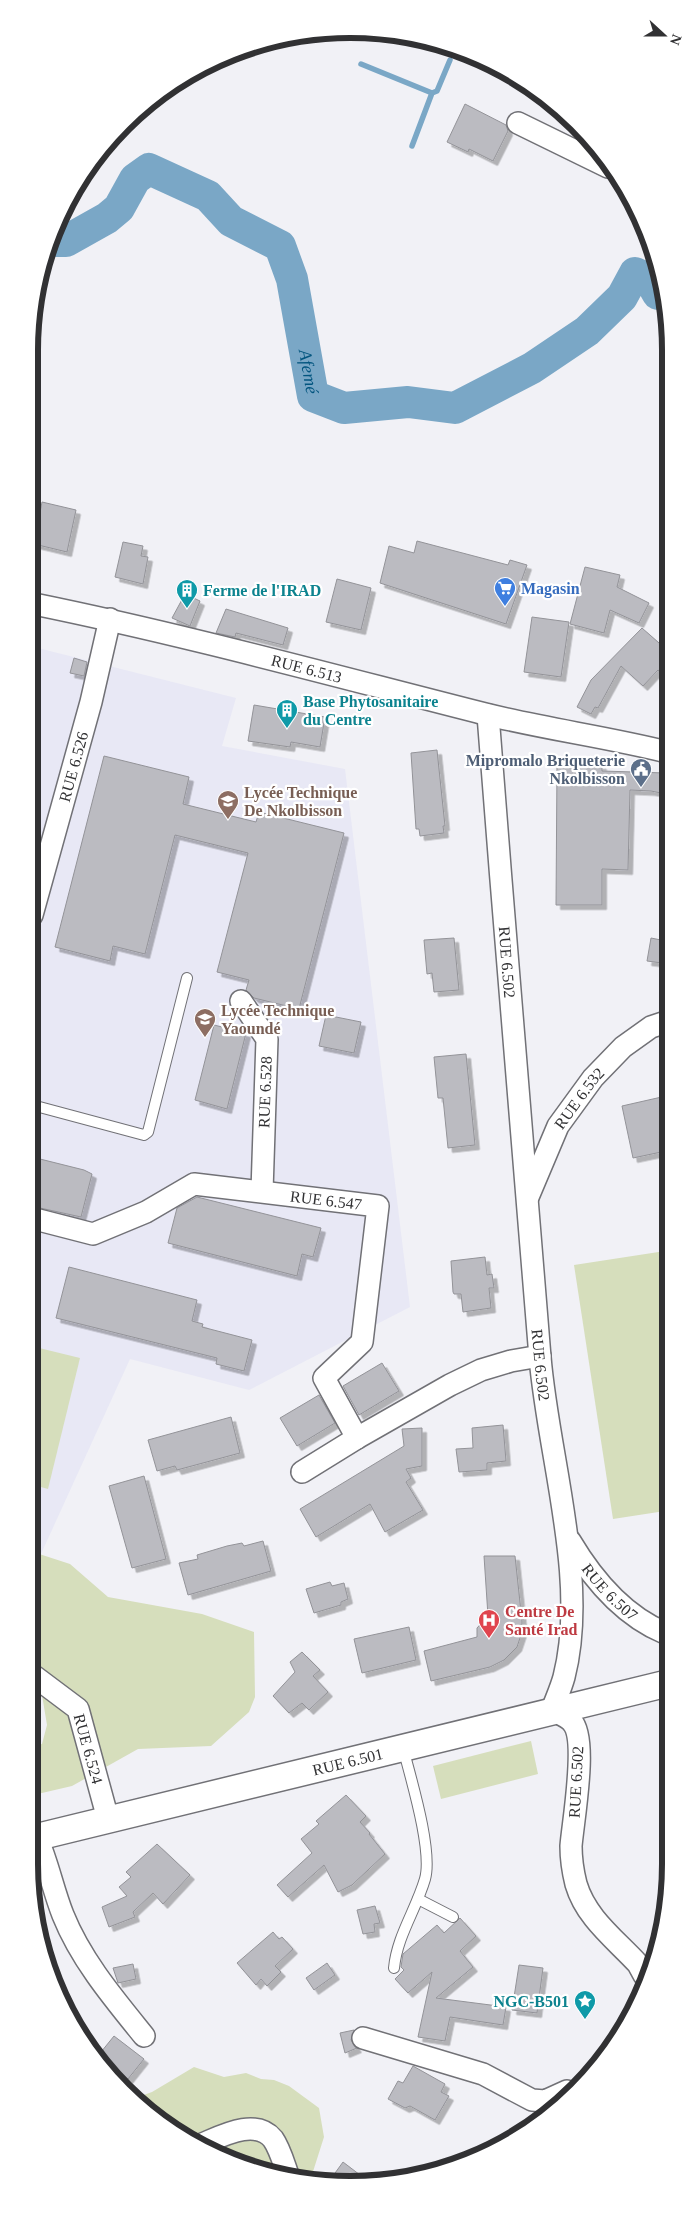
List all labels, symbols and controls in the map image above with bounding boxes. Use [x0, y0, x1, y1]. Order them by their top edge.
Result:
north arrow [639, 10, 689, 60]
text: N [667, 32, 684, 47]
water label: Afemé [295, 347, 323, 396]
supermarket icon: Magasin [493, 576, 517, 607]
building icon: Ferme de l'IRAD [175, 578, 199, 609]
place label: Magasin [521, 580, 580, 598]
place label: Ferme de l'IRAD [203, 582, 321, 599]
street label: RUE 6.513 [270, 651, 344, 685]
place label: Base Phytosanitaire du Centre [303, 693, 438, 728]
building icon: Base Phytosanitaire du Centre [275, 698, 299, 729]
street label: RUE 6.526 [55, 730, 91, 804]
place label: Mipromalo Briqueterie Nkolbisson [466, 752, 625, 787]
public building icon: Mipromalo Briqueterie Nkolbisson [629, 757, 653, 788]
place label: Lycée Technique De Nkolbisson [244, 784, 357, 819]
school or university icon: Lycée Technique De Nkolbisson [216, 789, 240, 820]
street label: RUE 6.502 [496, 926, 519, 999]
place label: Lycée Technique Yaoundé [221, 1002, 334, 1037]
school or university icon: Lycée Technique Yaoundé [193, 1007, 217, 1038]
street label: RUE 6.528 [255, 1056, 275, 1128]
street label: RUE 6.532 [550, 1064, 607, 1132]
street label: RUE 6.547 [289, 1187, 363, 1213]
street label: RUE 6.502 [529, 1328, 554, 1402]
street label: RUE 6.507 [579, 1560, 641, 1623]
place label: Centre De Santé Irad [505, 1603, 578, 1638]
hospital icon: Centre De Santé Irad [477, 1608, 501, 1639]
street label: RUE 6.524 [71, 1712, 106, 1786]
street label: RUE 6.501 [311, 1745, 385, 1778]
street label: RUE 6.502 [566, 1746, 586, 1818]
place icon: NGC-B501 [573, 1989, 597, 2020]
place label: NGC-B501 [493, 1993, 569, 2010]

